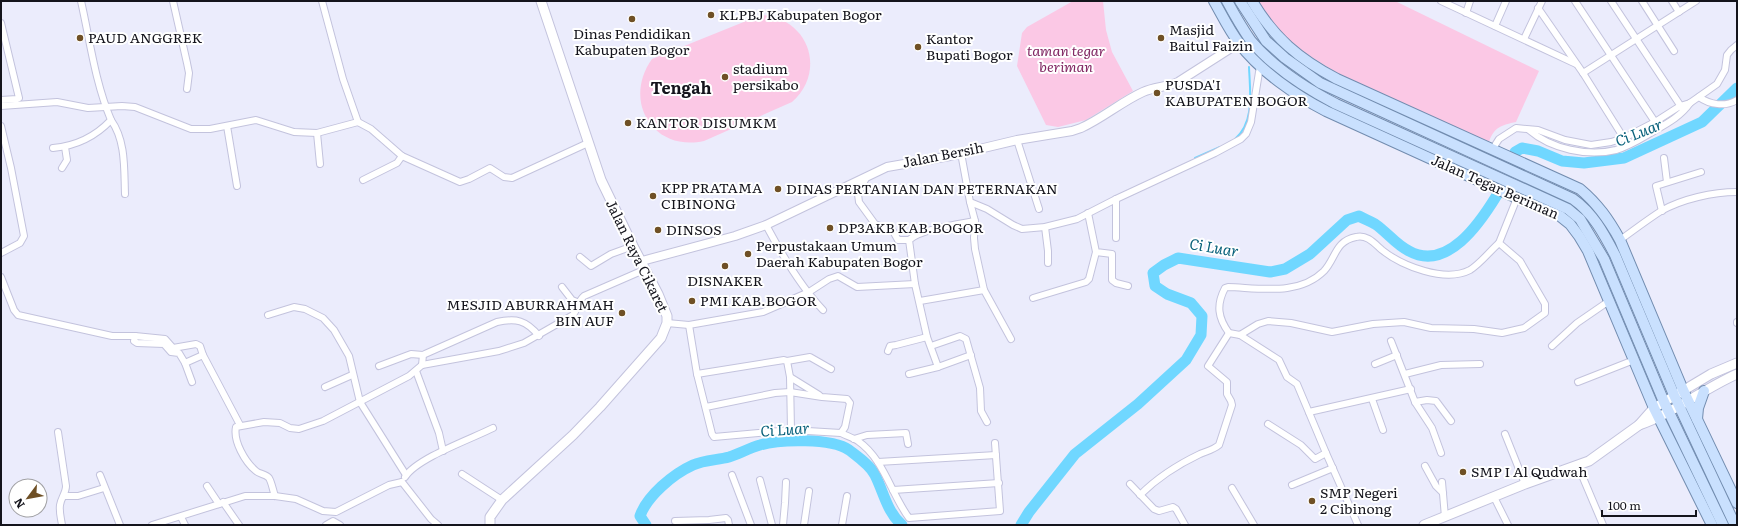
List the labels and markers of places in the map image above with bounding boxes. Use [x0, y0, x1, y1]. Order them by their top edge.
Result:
place label: KLPBJ Kabupaten Bogor [719, 4, 882, 24]
marker: KLPBJ Kabupaten Bogor [706, 10, 716, 20]
marker: Dinas Pendidikan Kabupaten Bogor [627, 14, 637, 24]
place label: Masjid Baitul Faizin [1169, 19, 1253, 55]
place label: Dinas Pendidikan Kabupaten Bogor [573, 23, 691, 59]
place label: PAUD ANGGREK [88, 27, 203, 47]
place label: Kantor Bupati Bogor [926, 28, 1013, 64]
marker: PAUD ANGGREK [75, 33, 85, 43]
marker: Masjid Baitul Faizin [1156, 33, 1166, 43]
marker: Kantor Bupati Bogor [913, 42, 923, 52]
place label: stadium persikabo [733, 58, 799, 94]
marker: stadium persikabo [720, 72, 730, 82]
place label: PUSDA'I KABUPATEN BOGOR [1165, 74, 1308, 110]
marker: PUSDA'I KABUPATEN BOGOR [1152, 88, 1162, 98]
place label: KANTOR DISUMKM [636, 112, 777, 132]
marker: KANTOR DISUMKM [623, 118, 633, 128]
place label: KPP PRATAMA CIBINONG [661, 177, 763, 213]
place label: DINAS PERTANIAN DAN PETERNAKAN [786, 178, 1058, 198]
marker: DINAS PERTANIAN DAN PETERNAKAN [773, 184, 783, 194]
marker: KPP PRATAMA CIBINONG [648, 191, 658, 201]
place label: DP3AKB KAB.BOGOR [838, 217, 984, 237]
place label: DINSOS [666, 219, 722, 239]
marker: DP3AKB KAB.BOGOR [825, 223, 835, 233]
marker: DINSOS [653, 225, 663, 235]
place label: Perpustakaan Umum Daerah Kabupaten Bogor [756, 235, 923, 271]
marker: Perpustakaan Umum Daerah Kabupaten Bogor [743, 249, 753, 259]
marker: DISNAKER [720, 261, 730, 271]
place label: DISNAKER [687, 270, 763, 290]
place label: PMI KAB.BOGOR [700, 290, 817, 310]
place label: MESJID ABURRAHMAH BIN AUF [447, 294, 614, 330]
marker: PMI KAB.BOGOR [687, 296, 697, 306]
marker: MESJID ABURRAHMAH BIN AUF [617, 308, 627, 318]
place label: SMP I Al Qudwah [1471, 461, 1587, 481]
marker: SMP I Al Qudwah [1458, 467, 1468, 477]
place label: SMP Negeri 2 Cibinong [1320, 482, 1398, 518]
marker: SMP Negeri 2 Cibinong [1307, 496, 1317, 506]

